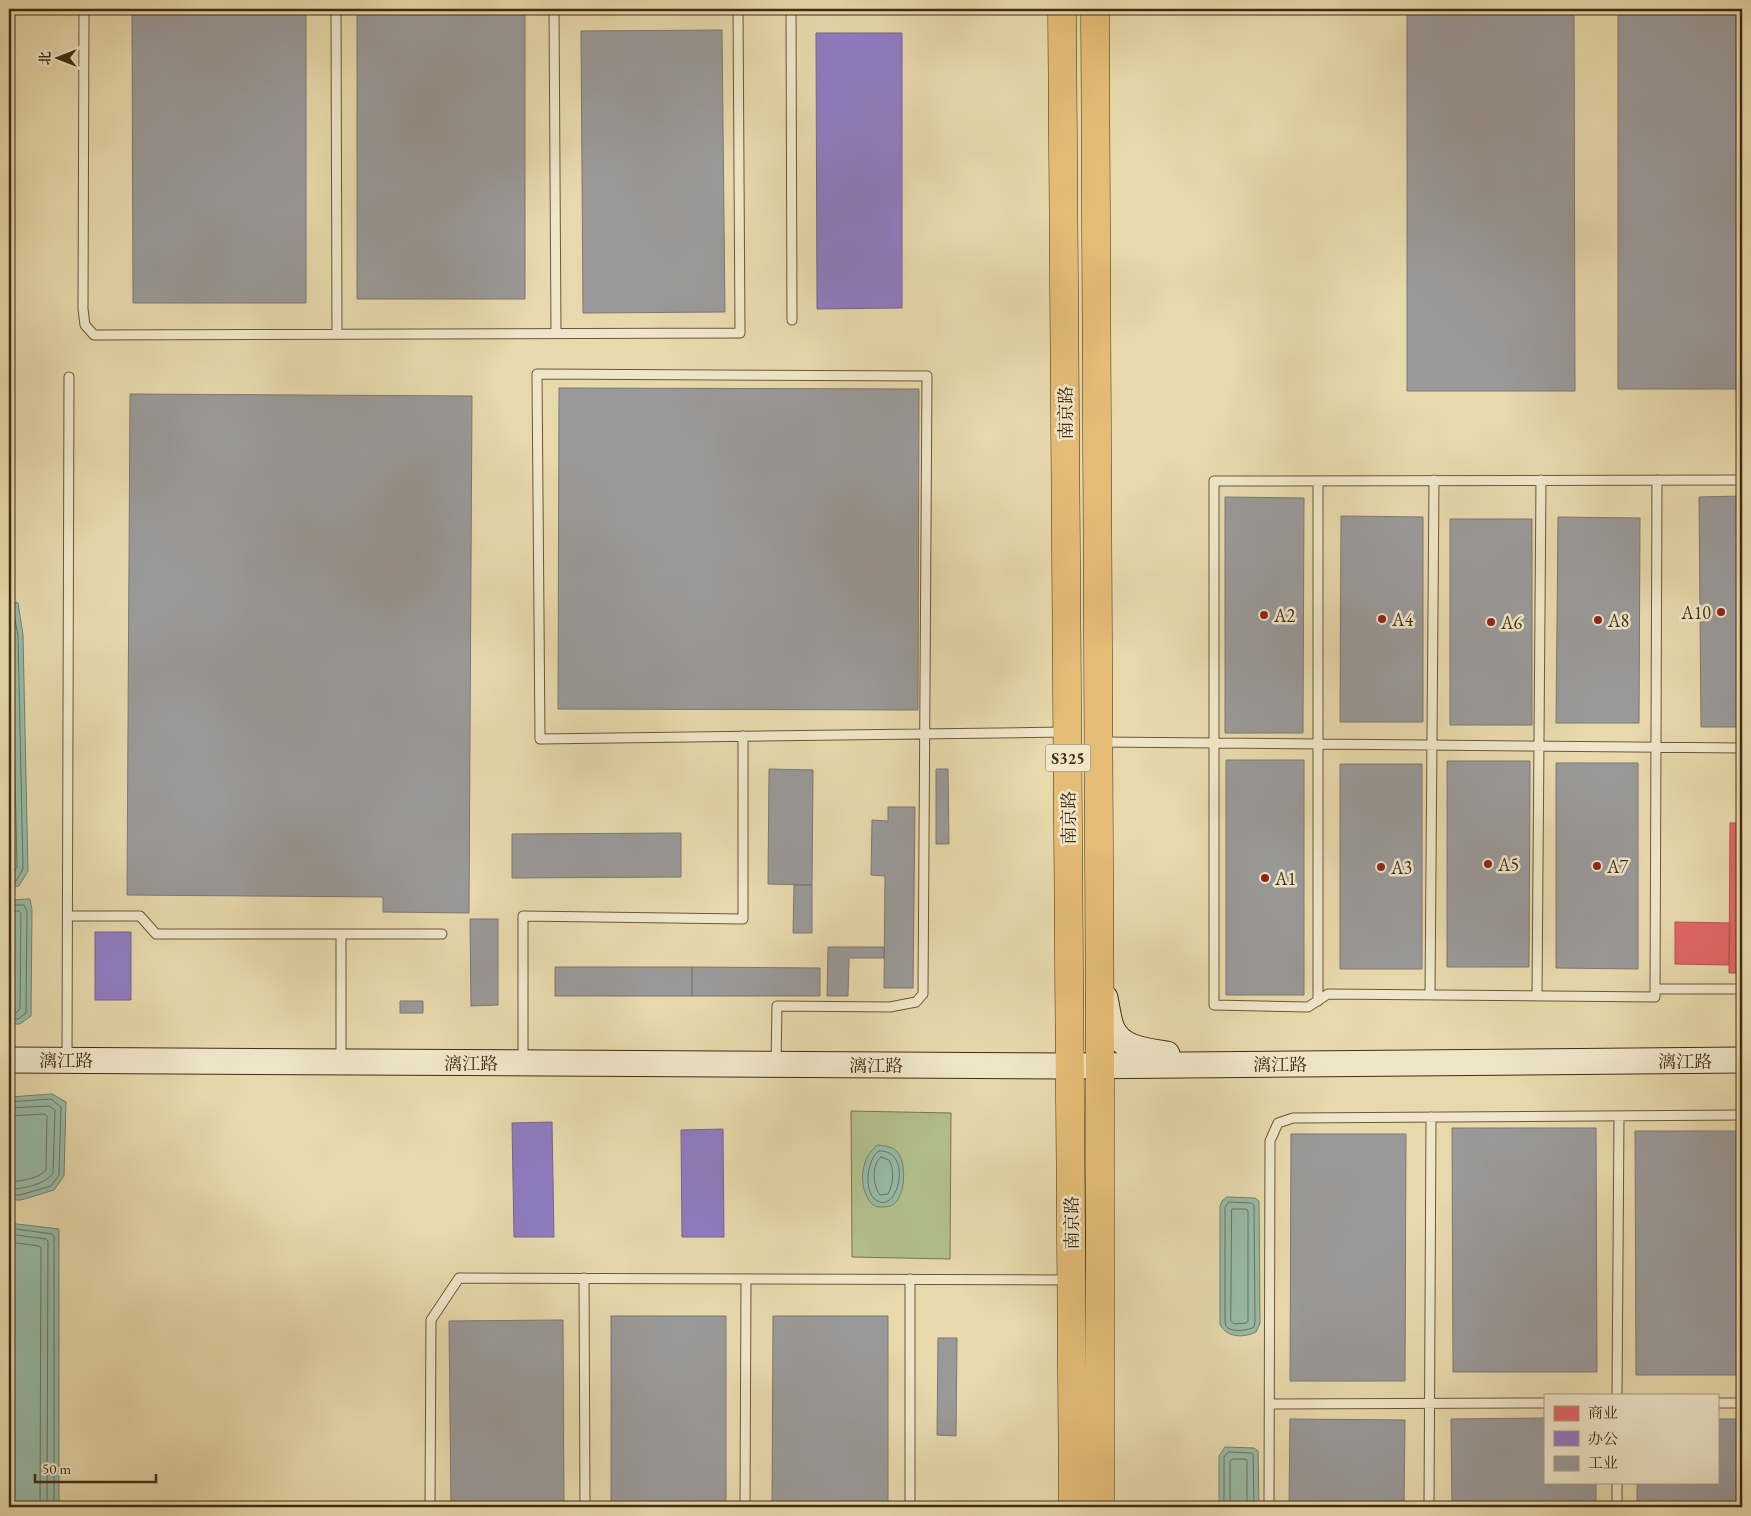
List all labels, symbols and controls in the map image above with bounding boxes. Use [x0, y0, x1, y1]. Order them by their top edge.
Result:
north arrow [32, 32, 82, 82]
text: 北 [36, 51, 54, 65]
street label: 南京路 [1054, 386, 1077, 440]
place label: A10 [1680, 601, 1711, 624]
place label: A2 [1273, 604, 1295, 627]
marker: A10 [1715, 606, 1727, 618]
place label: A4 [1391, 608, 1413, 631]
marker: A2 [1258, 609, 1270, 621]
place label: A8 [1607, 609, 1629, 632]
place label: A6 [1500, 611, 1522, 634]
marker: A4 [1376, 613, 1388, 625]
marker: A8 [1592, 614, 1604, 626]
marker: A6 [1485, 616, 1497, 628]
road number: S325 [1046, 744, 1090, 771]
street label: 南京路 [1057, 791, 1080, 845]
place label: A5 [1497, 853, 1519, 876]
place label: A7 [1606, 855, 1628, 878]
place label: A3 [1390, 856, 1412, 879]
marker: A5 [1482, 858, 1494, 870]
marker: A7 [1591, 860, 1603, 872]
marker: A3 [1375, 861, 1387, 873]
place label: A1 [1274, 867, 1296, 890]
marker: A1 [1259, 872, 1271, 884]
street label: 漓江路 [39, 1049, 93, 1072]
street label: 漓江路 [1658, 1050, 1712, 1073]
street label: 漓江路 [444, 1052, 498, 1075]
street label: 漓江路 [1253, 1053, 1307, 1076]
street label: 漓江路 [849, 1054, 903, 1077]
street label: 南京路 [1060, 1196, 1083, 1250]
legend [1544, 1394, 1718, 1484]
text: 商业 [1588, 1403, 1618, 1422]
text: 办公 [1588, 1429, 1618, 1448]
scale bar [35, 1451, 156, 1483]
text: 工业 [1588, 1453, 1618, 1472]
text: 50 m [42, 1459, 71, 1478]

